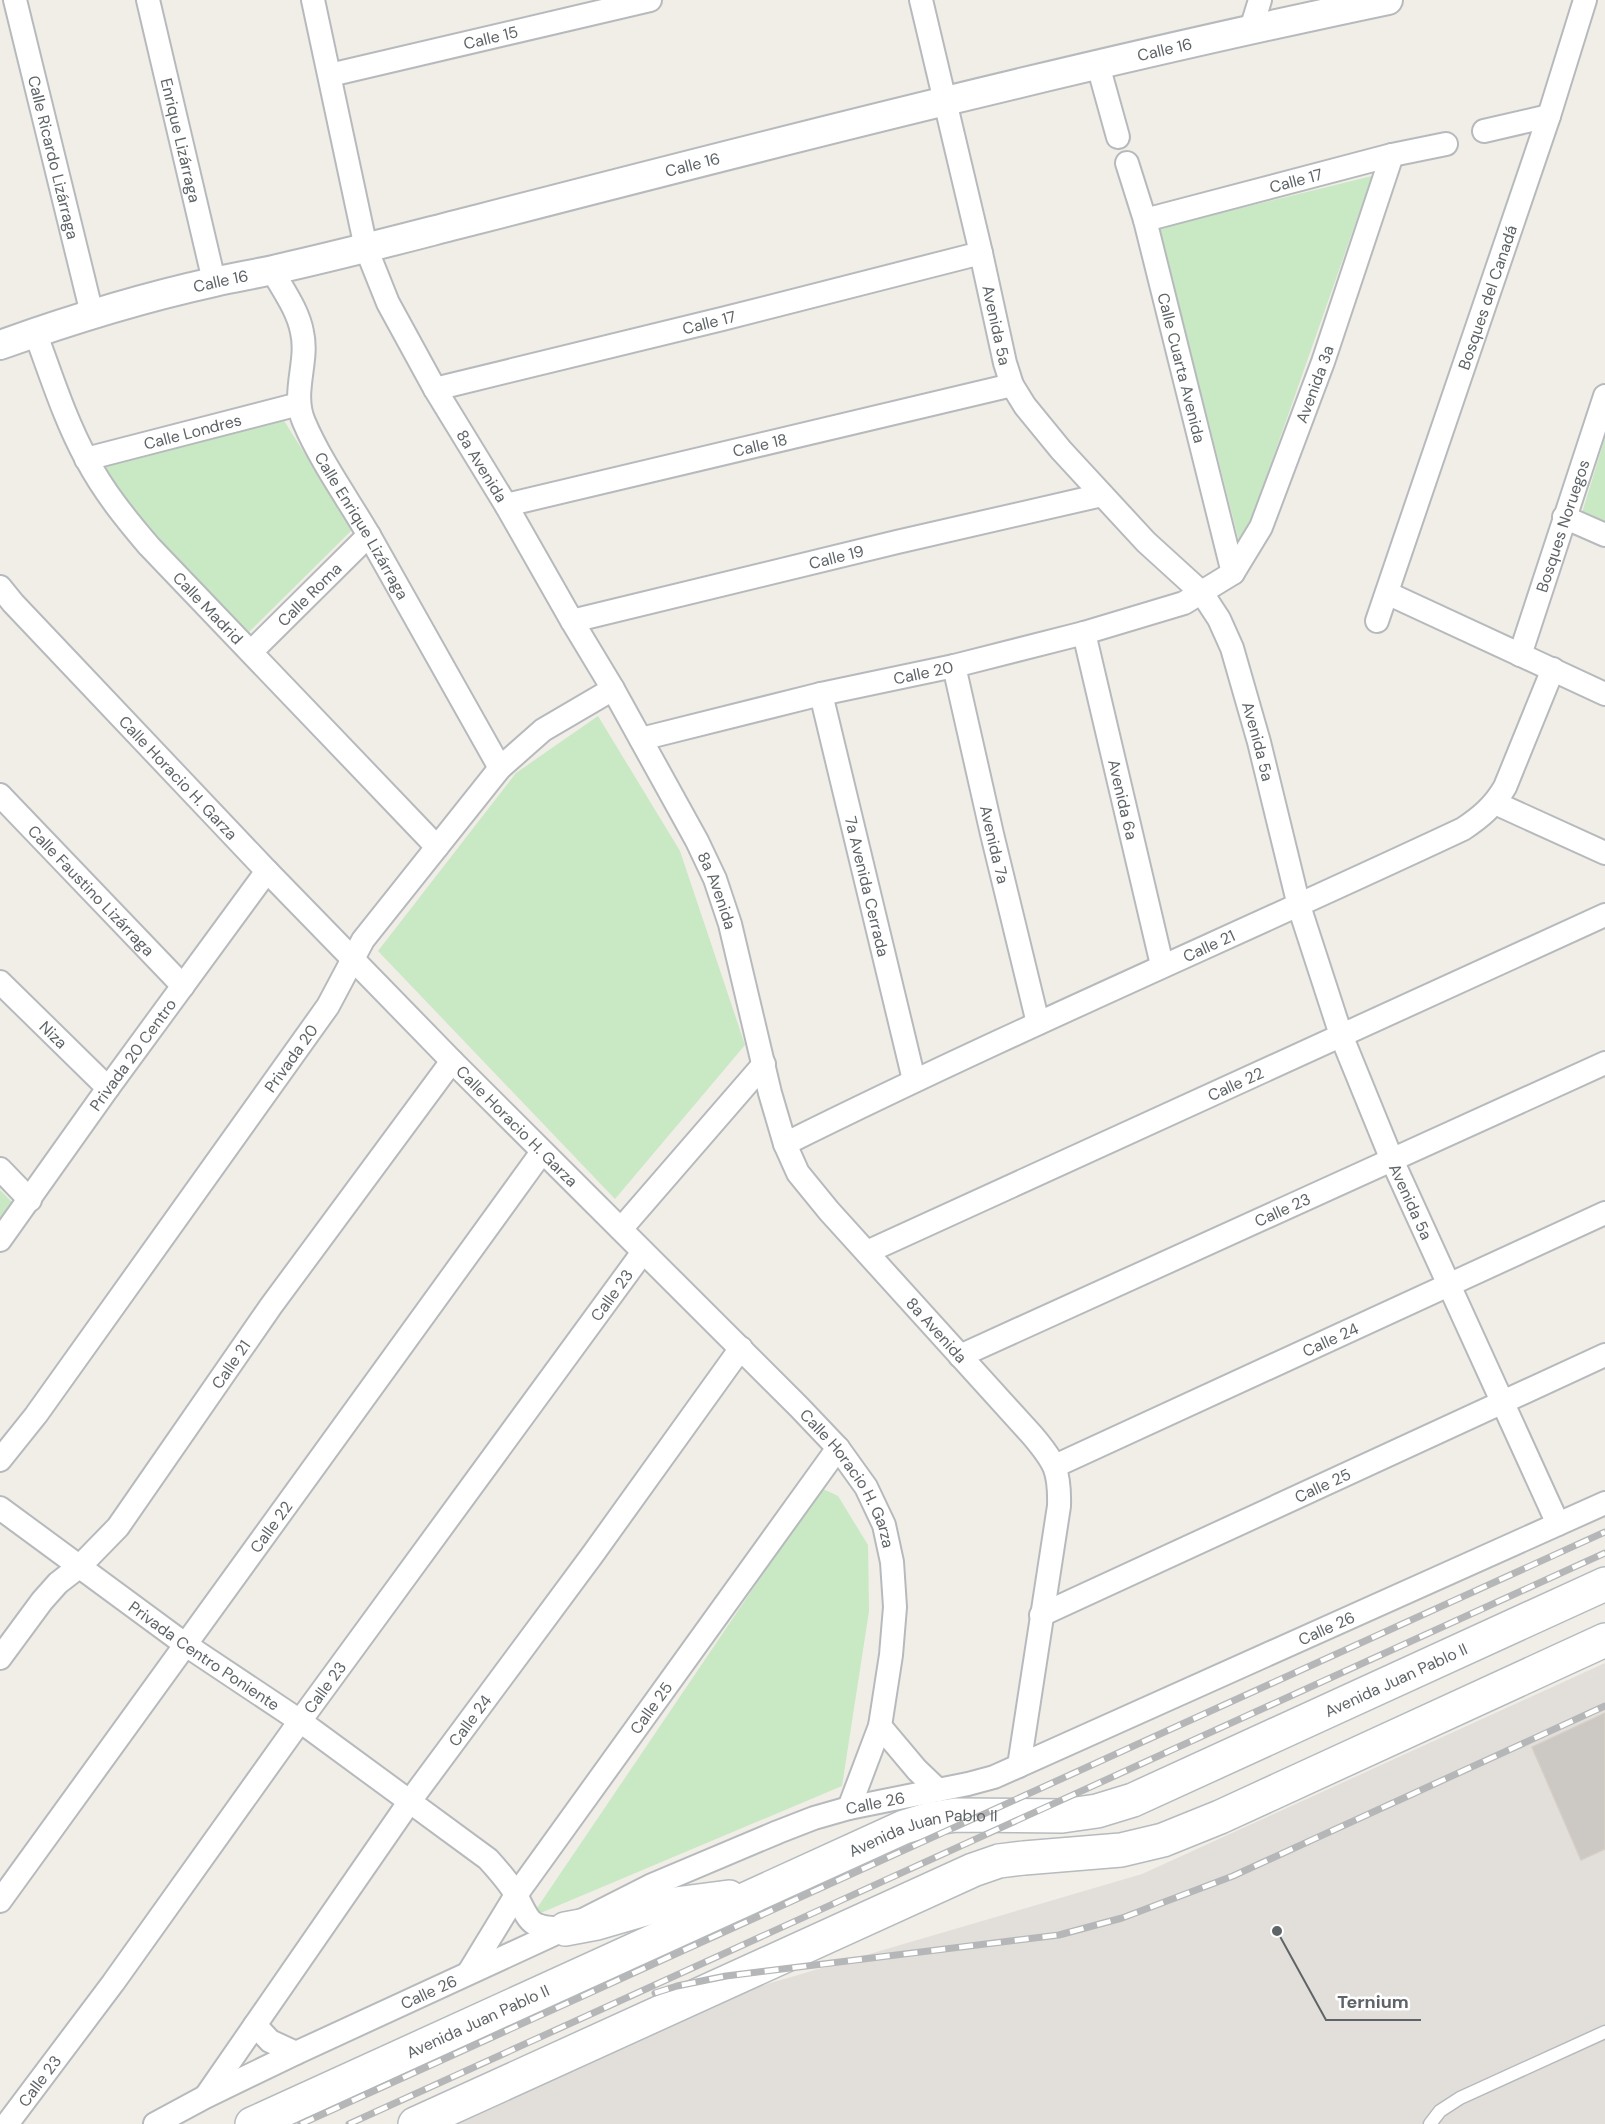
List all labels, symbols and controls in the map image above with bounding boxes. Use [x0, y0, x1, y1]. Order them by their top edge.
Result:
street label: Calle 15 [461, 21, 520, 54]
street label: Calle 16 [1135, 33, 1194, 66]
street label: Calle Ricardo Lizárraga [23, 73, 84, 241]
street label: Enrique Lizárraga [156, 76, 206, 204]
street label: Calle 16 [663, 147, 722, 181]
street label: Calle 17 [1267, 163, 1325, 197]
street label: Bosques del Canadá [1453, 222, 1522, 372]
street label: Calle 16 [191, 265, 250, 297]
street label: Avenida 5a [978, 283, 1016, 367]
street label: Calle Cuarta Avenida [1153, 290, 1211, 445]
street label: Calle 17 [680, 305, 738, 339]
street label: Avenida 3a [1291, 343, 1338, 426]
street label: Calle Londres [141, 409, 244, 454]
street label: 8a Avenida [452, 426, 512, 506]
street label: Calle 18 [731, 428, 789, 461]
street label: Calle Enrique Lizárraga [310, 448, 414, 603]
street label: Bosques Noruegos [1531, 457, 1594, 595]
street label: Calle 19 [807, 540, 866, 574]
street label: Calle Roma [273, 558, 346, 631]
street label: Calle Madrid [168, 567, 248, 649]
street label: Calle 20 [891, 656, 955, 689]
street label: Avenida 5a [1237, 699, 1279, 783]
street label: Calle Horacio H. Garza [114, 711, 242, 844]
street label: Avenida 6a [1104, 757, 1143, 842]
street label: Avenida 7a [975, 803, 1014, 886]
street label: 7a Avenida Cerrada [840, 814, 894, 959]
street label: Calle Faustino Lizárraga [24, 820, 159, 960]
street label: 8a Avenida [693, 848, 741, 931]
street label: Calle 21 [1179, 925, 1238, 967]
street label: Privada 20 Centro [85, 994, 181, 1115]
street label: Niza [35, 1016, 72, 1053]
street label: Privada 20 [259, 1020, 322, 1096]
street label: Calle Horacio H. Garza [452, 1061, 582, 1191]
street label: Calle 22 [1204, 1062, 1267, 1106]
street label: Avenida 5a [1384, 1160, 1437, 1243]
street label: Calle 23 [1251, 1188, 1314, 1231]
street label: Calle 23 [586, 1265, 638, 1325]
street label: 8a Avenida [902, 1293, 972, 1367]
street label: Calle 24 [1299, 1317, 1362, 1361]
street label: Calle 21 [206, 1336, 255, 1393]
street label: Calle Horacio H. Garza [796, 1404, 899, 1550]
street label: Calle 25 [1291, 1463, 1354, 1507]
street label: Calle 22 [245, 1497, 297, 1557]
street label: Privada Centro Poniente [125, 1596, 284, 1715]
street label: Calle 26 [1295, 1606, 1358, 1650]
street label: Avenida Juan Pablo II [1321, 1638, 1471, 1722]
street label: Calle 23 [299, 1657, 351, 1718]
street label: Calle 25 [625, 1677, 677, 1738]
street label: Calle 24 [444, 1690, 496, 1750]
street label: Calle 26 [844, 1787, 907, 1819]
street label: Avenida Juan Pablo II [845, 1804, 998, 1861]
street label: Calle 26 [397, 1970, 460, 2014]
street label: Avenida Juan Pablo II [403, 1980, 553, 2063]
callout: Ternium [1326, 1984, 1421, 2020]
text: Ternium [1337, 1990, 1409, 2014]
street label: Calle 23 [13, 2051, 66, 2111]

